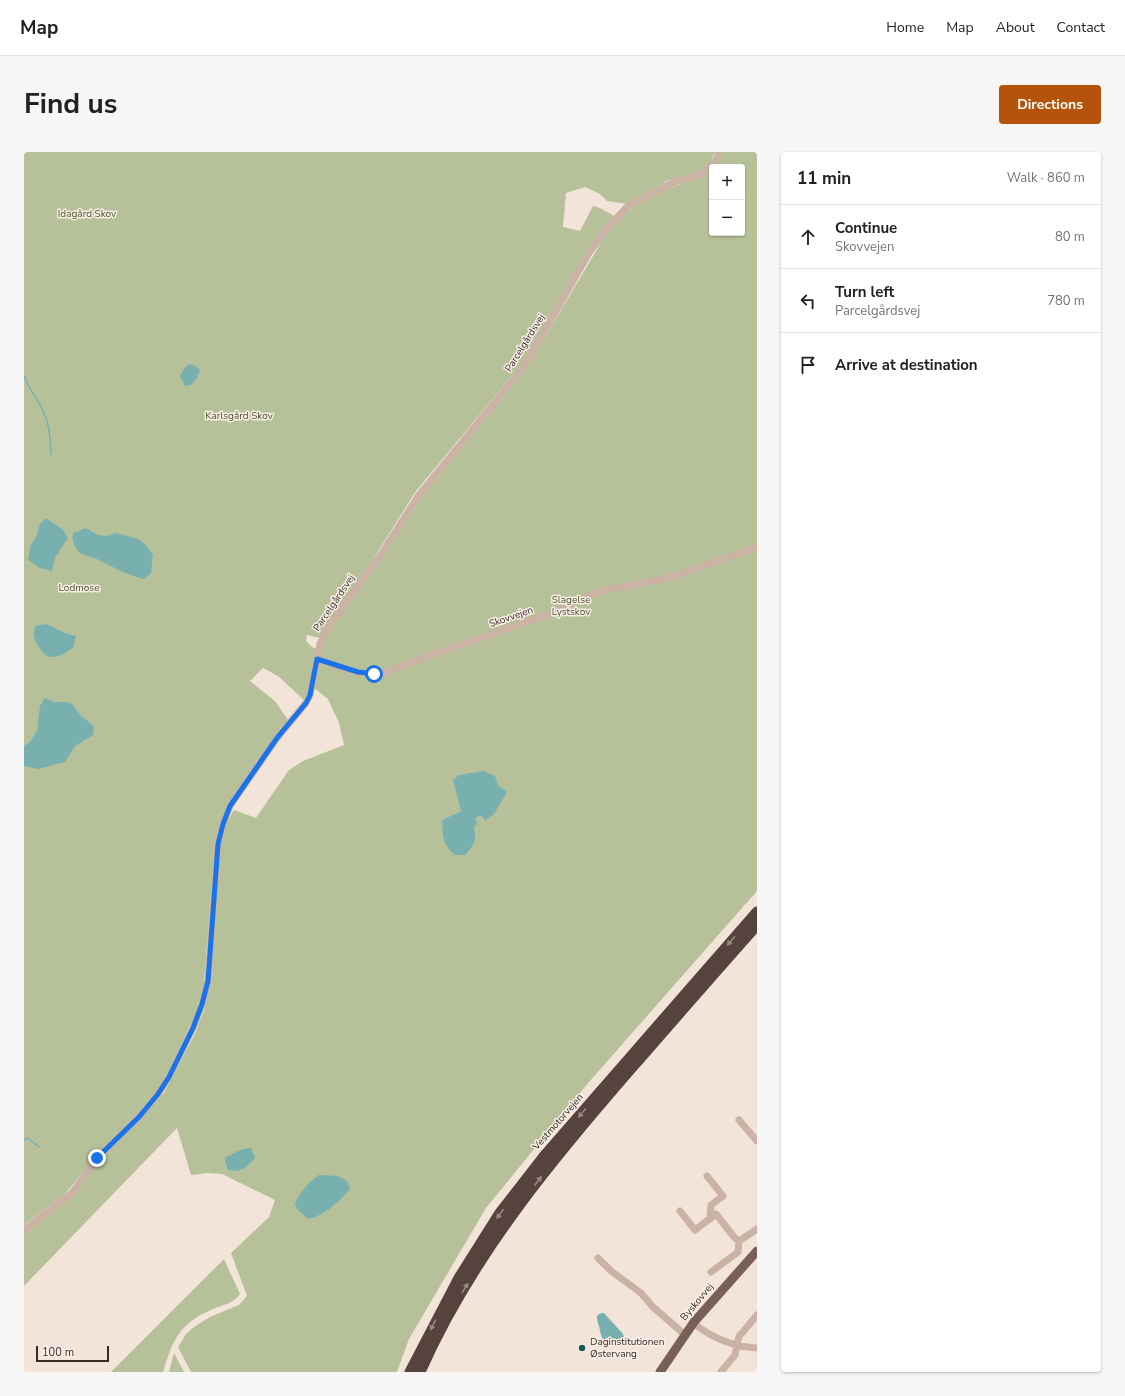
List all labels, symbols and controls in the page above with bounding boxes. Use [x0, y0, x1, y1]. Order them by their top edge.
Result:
text: Map [20, 15, 58, 41]
text: Home [886, 18, 924, 37]
text: Map [946, 18, 974, 37]
text: About [996, 18, 1035, 37]
text: Contact [1057, 18, 1105, 37]
text: Find us [24, 85, 118, 123]
button: Directions [999, 85, 1101, 124]
map controls [709, 164, 745, 236]
button: + [709, 164, 745, 200]
text: 11 min [797, 167, 851, 190]
text: Walk · 860 m [1007, 169, 1085, 187]
button: − [709, 200, 745, 236]
park label: Idagård Skov [58, 207, 117, 221]
text: Continue [835, 218, 897, 238]
icon: ahead [797, 226, 819, 248]
text: 80 m [1055, 228, 1085, 246]
text: Skovvejen [835, 238, 894, 256]
text: Turn left [835, 282, 894, 302]
icon: left [797, 290, 819, 312]
text: 780 m [1047, 292, 1085, 310]
text: Parcelgårdsvej [835, 302, 920, 320]
street label: Parcelgårdsvej [502, 311, 548, 375]
icon: arrive [797, 354, 819, 376]
text: Arrive at destination [835, 355, 978, 375]
park label: Karlsgård Skov [205, 409, 274, 423]
street label: Parcelgårdsvej [310, 572, 358, 634]
park label: Lodmose [58, 581, 100, 595]
park label: Slagelse Lystskov [552, 593, 591, 619]
street label: Skovvejen [487, 603, 535, 631]
route start [365, 665, 383, 683]
one-way arrow [727, 936, 736, 946]
street label: Vestmotorvejen [529, 1091, 586, 1154]
one-way arrow [577, 1108, 586, 1118]
route end [88, 1149, 106, 1167]
one-way arrow [534, 1175, 542, 1186]
one-way arrow [496, 1209, 504, 1219]
street label: Byskovvej [677, 1280, 717, 1324]
one-way arrow [461, 1283, 469, 1293]
one-way arrow [430, 1320, 437, 1331]
place label: Daginstitutionen Østervang [590, 1335, 664, 1361]
marker: Daginstitutionen Østervang [577, 1343, 587, 1353]
scale bar [36, 1344, 109, 1363]
text: 100 m [42, 1345, 74, 1360]

